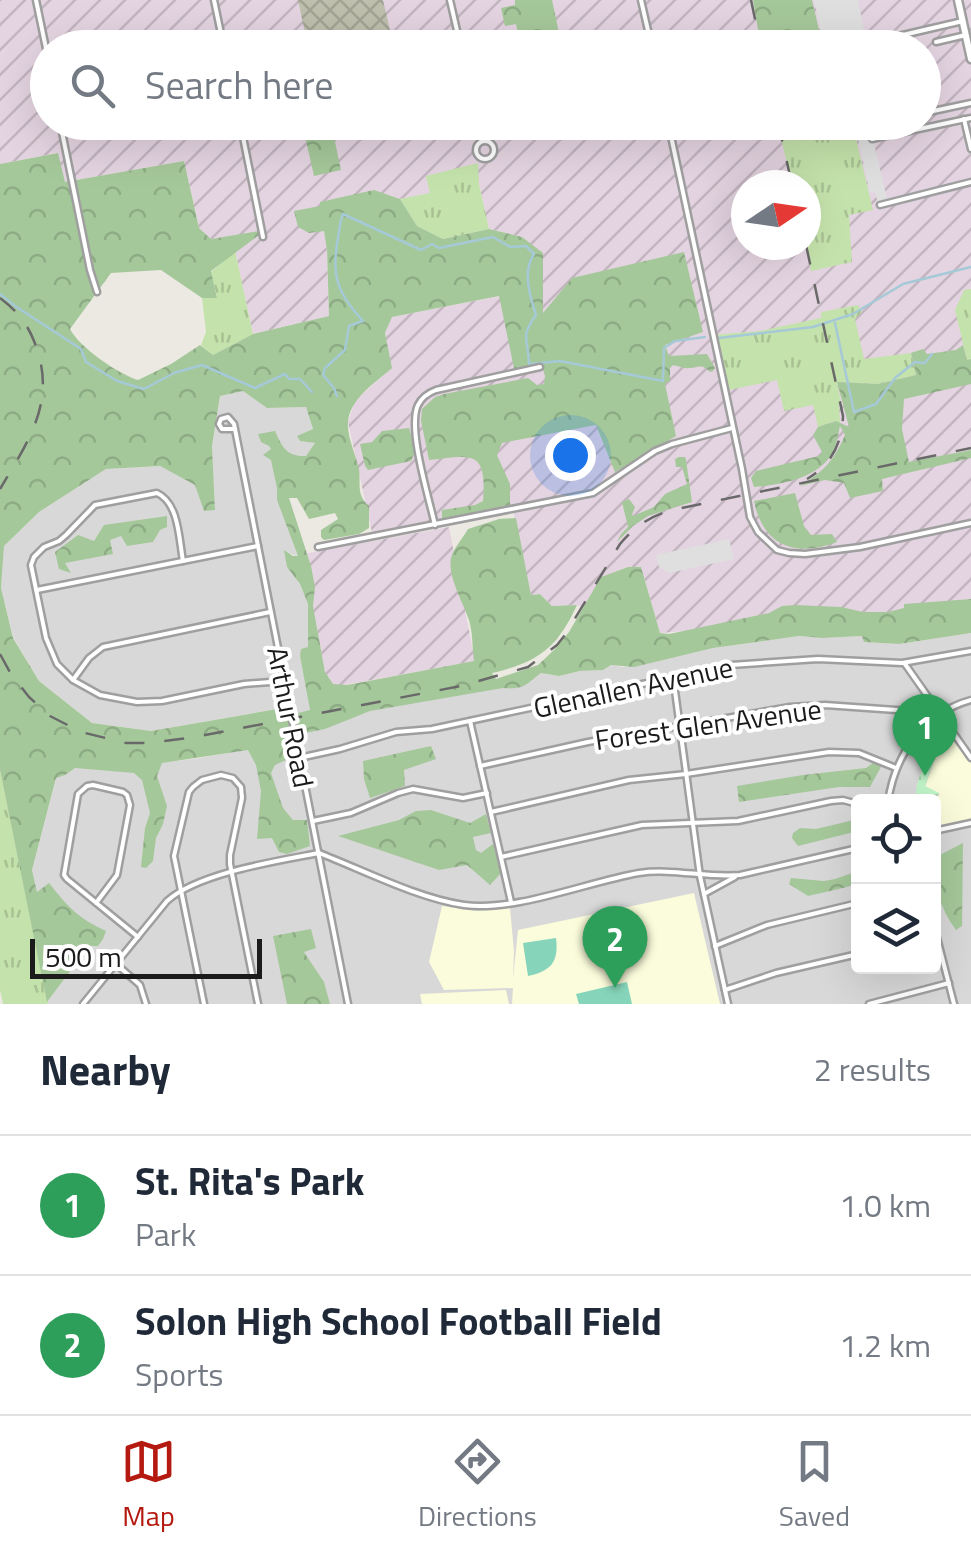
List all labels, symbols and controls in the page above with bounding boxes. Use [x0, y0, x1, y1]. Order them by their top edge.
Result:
search box [30, 30, 941, 140]
text: Search here [145, 56, 333, 114]
icon: search [65, 58, 120, 113]
north arrow [731, 170, 821, 260]
your location [545, 430, 596, 481]
street label: Arthur Road [256, 643, 326, 791]
street label: Glenallen Avenue [529, 645, 737, 729]
street label: Forest Glen Avenue [592, 687, 824, 761]
pin: 1 [892, 694, 958, 776]
map controls [851, 794, 941, 974]
button: locate [851, 794, 941, 884]
button: layers [851, 884, 941, 974]
pin: 2 [582, 906, 648, 988]
scale bar [30, 934, 262, 978]
text: 500 m [45, 935, 122, 978]
text: Nearby [40, 1037, 171, 1101]
text: 2 results [814, 1045, 931, 1093]
text: St. Rita's Park [135, 1152, 364, 1210]
text: 1 [64, 1181, 81, 1229]
text: 1.0 km [839, 1181, 931, 1229]
text: Park [135, 1210, 196, 1258]
text: Solon High School Football Field [135, 1292, 662, 1350]
text: 2 [64, 1321, 81, 1369]
text: 1.2 km [839, 1321, 931, 1369]
text: Sports [135, 1350, 223, 1398]
tab: Map [121, 1434, 176, 1537]
tab: Directions [418, 1434, 537, 1537]
tab: Saved [779, 1434, 850, 1537]

